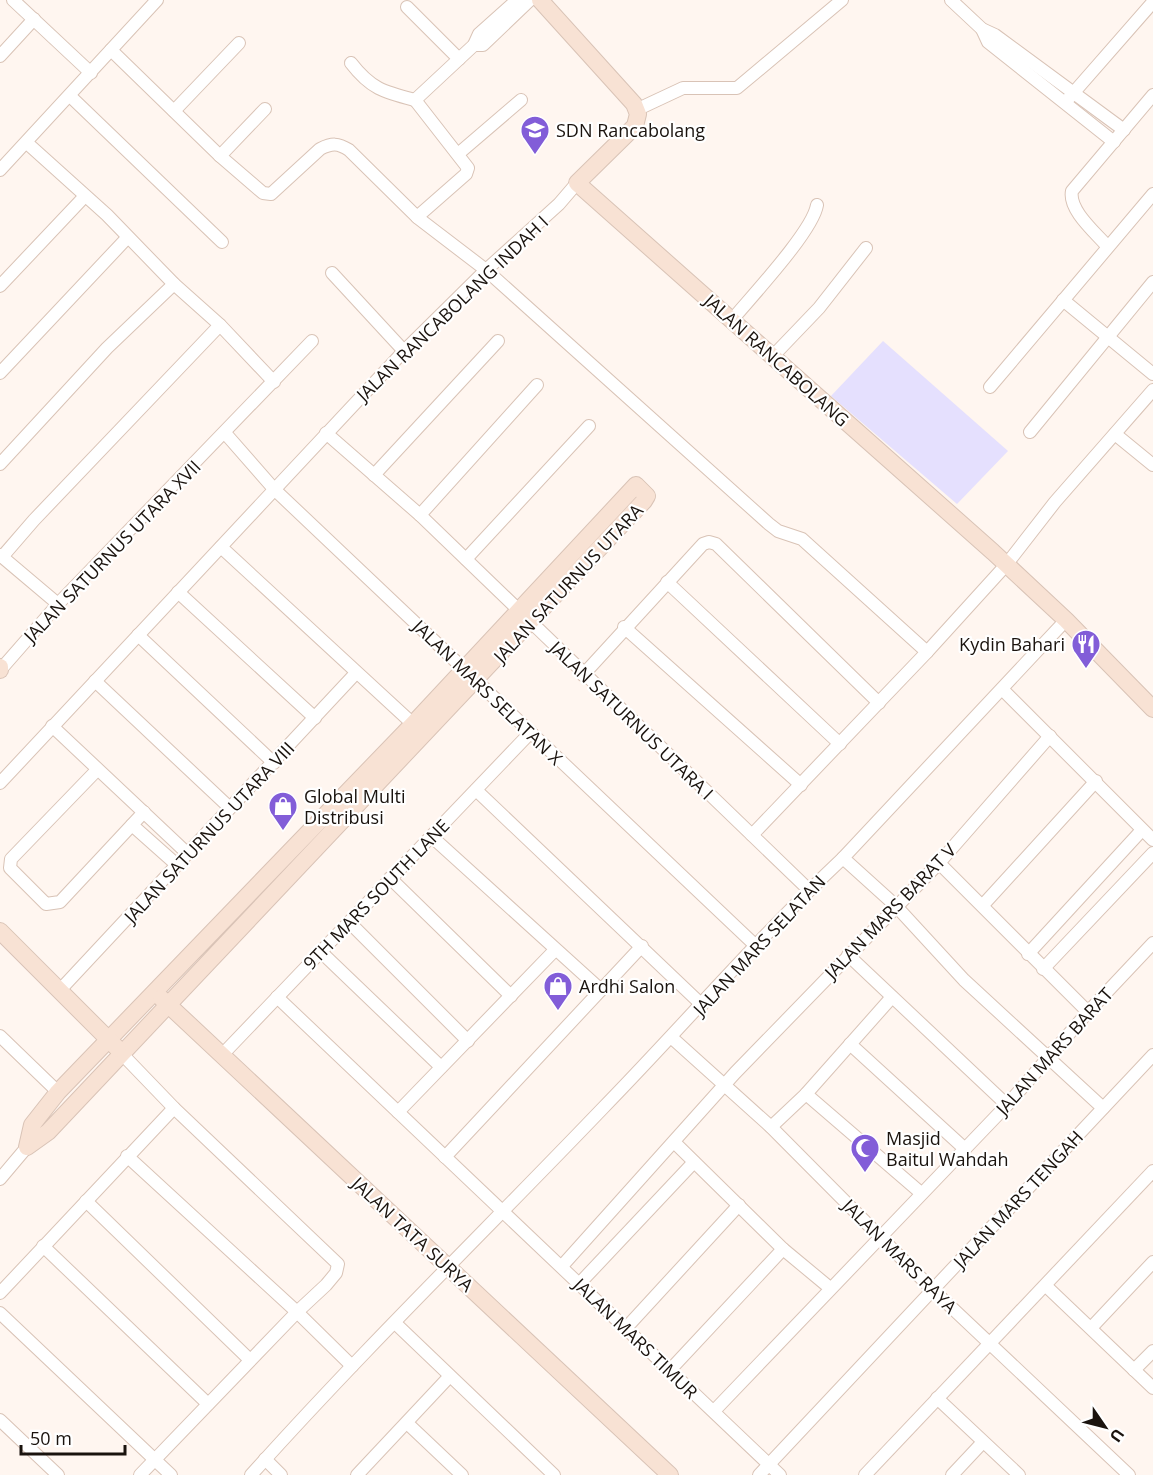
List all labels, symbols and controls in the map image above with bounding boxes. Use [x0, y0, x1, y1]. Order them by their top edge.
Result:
school or university icon: SDN Rancabolang [519, 114, 551, 156]
place label: SDN Rancabolang [556, 118, 705, 142]
street label: JALAN RANCABOLANG INDAH I [350, 210, 553, 408]
street label: JALAN RANCABOLANG [698, 287, 855, 431]
street label: JALAN SATURNUS UTARA XVII [17, 455, 206, 649]
street label: JALAN SATURNUS UTARA [487, 498, 648, 669]
street label: JALAN MARS SELATAN X [407, 613, 568, 770]
restaurant icon: Kydin Bahari [1070, 628, 1102, 670]
place label: Kydin Bahari [959, 632, 1065, 656]
street label: JALAN SATURNUS UTARA I [544, 634, 719, 805]
street label: JALAN SATURNUS UTARA VIII [117, 736, 299, 929]
place label: Global Multi Distribusi [304, 784, 405, 829]
shop icon: Global Multi Distribusi [267, 790, 299, 832]
street label: 9TH MARS SOUTH LANE [298, 814, 454, 974]
street label: JALAN MARS BARAT V [818, 838, 961, 985]
street label: JALAN MARS SELATAN [686, 870, 831, 1022]
shop icon: Ardhi Salon [542, 970, 574, 1012]
place label: Ardhi Salon [579, 974, 675, 998]
street label: JALAN MARS BARAT [989, 982, 1118, 1121]
street label: JALAN MARS TENGAH [947, 1125, 1088, 1274]
place label: Masjid Baitul Wahdah [886, 1126, 1009, 1171]
mosque icon: Masjid Baitul Wahdah [849, 1132, 881, 1174]
street label: JALAN TATA SURYA [346, 1170, 479, 1297]
street label: JALAN MARS RAYA [836, 1192, 963, 1319]
street label: JALAN MARS TIMUR [567, 1271, 703, 1404]
north arrow [1075, 1397, 1135, 1457]
scale bar [21, 1418, 124, 1456]
text: U [1105, 1424, 1130, 1447]
text: 50 m [30, 1426, 72, 1450]

